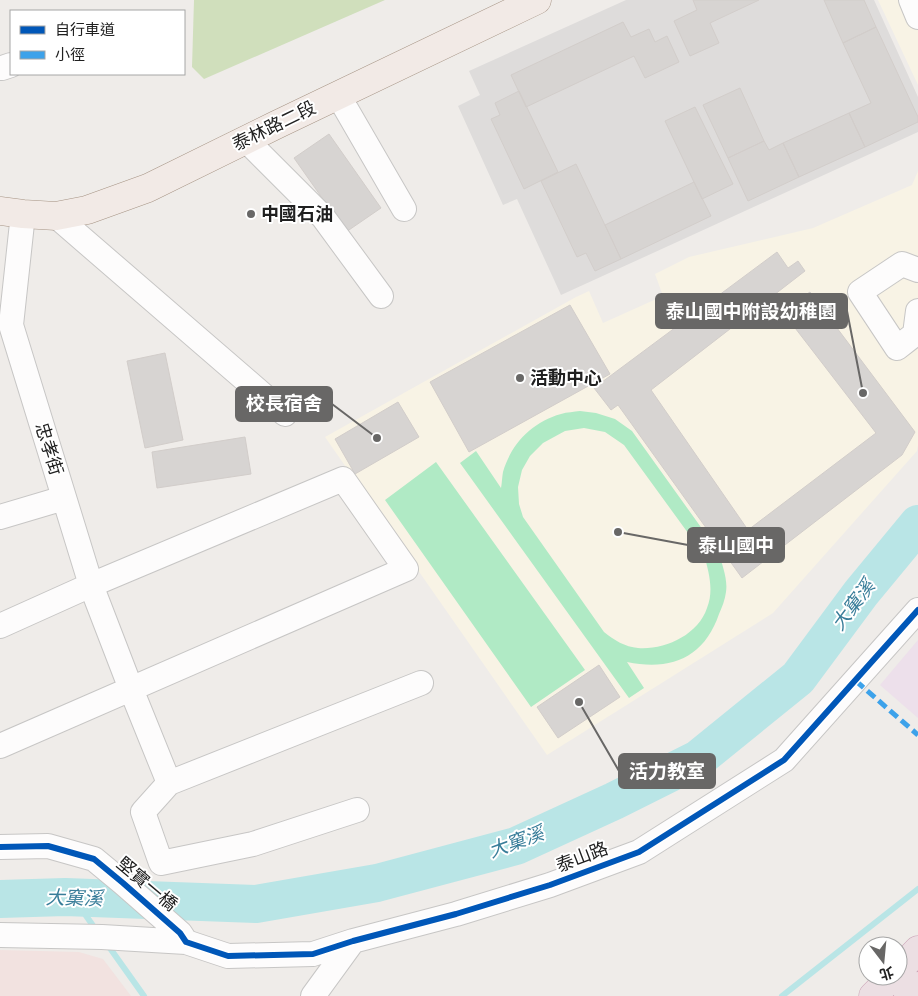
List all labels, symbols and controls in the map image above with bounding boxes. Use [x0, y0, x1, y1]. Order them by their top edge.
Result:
legend [10, 10, 185, 75]
text: 自行車道 [55, 21, 115, 39]
text: 小徑 [55, 46, 85, 64]
street label: 泰林路二段 [229, 96, 319, 156]
place label: 中國石油 [261, 203, 333, 225]
marker: 中國石油 [245, 208, 257, 220]
callout: 泰山國中附設幼稚園 [656, 294, 847, 328]
text: 泰山國中附設幼稚園 [665, 300, 837, 323]
place label: 活動中心 [530, 367, 602, 389]
marker: 活動中心 [514, 372, 526, 384]
callout: 校長宿舍 [236, 387, 332, 421]
text: 校長宿舍 [246, 392, 322, 415]
street label: 忠孝街 [31, 420, 67, 478]
callout: 泰山國中 [688, 528, 784, 562]
text: 泰山國中 [698, 534, 774, 557]
water label: 大窠溪 [827, 573, 881, 635]
callout: 活力教室 [619, 754, 715, 788]
text: 活力教室 [629, 760, 705, 783]
water label: 大窠溪 [485, 820, 550, 863]
street label: 泰山路 [553, 837, 611, 877]
street label: 堅實一橋 [112, 852, 182, 916]
water label: 大窠溪 [45, 886, 106, 910]
north arrow [858, 936, 908, 986]
text: 北 [877, 963, 896, 983]

